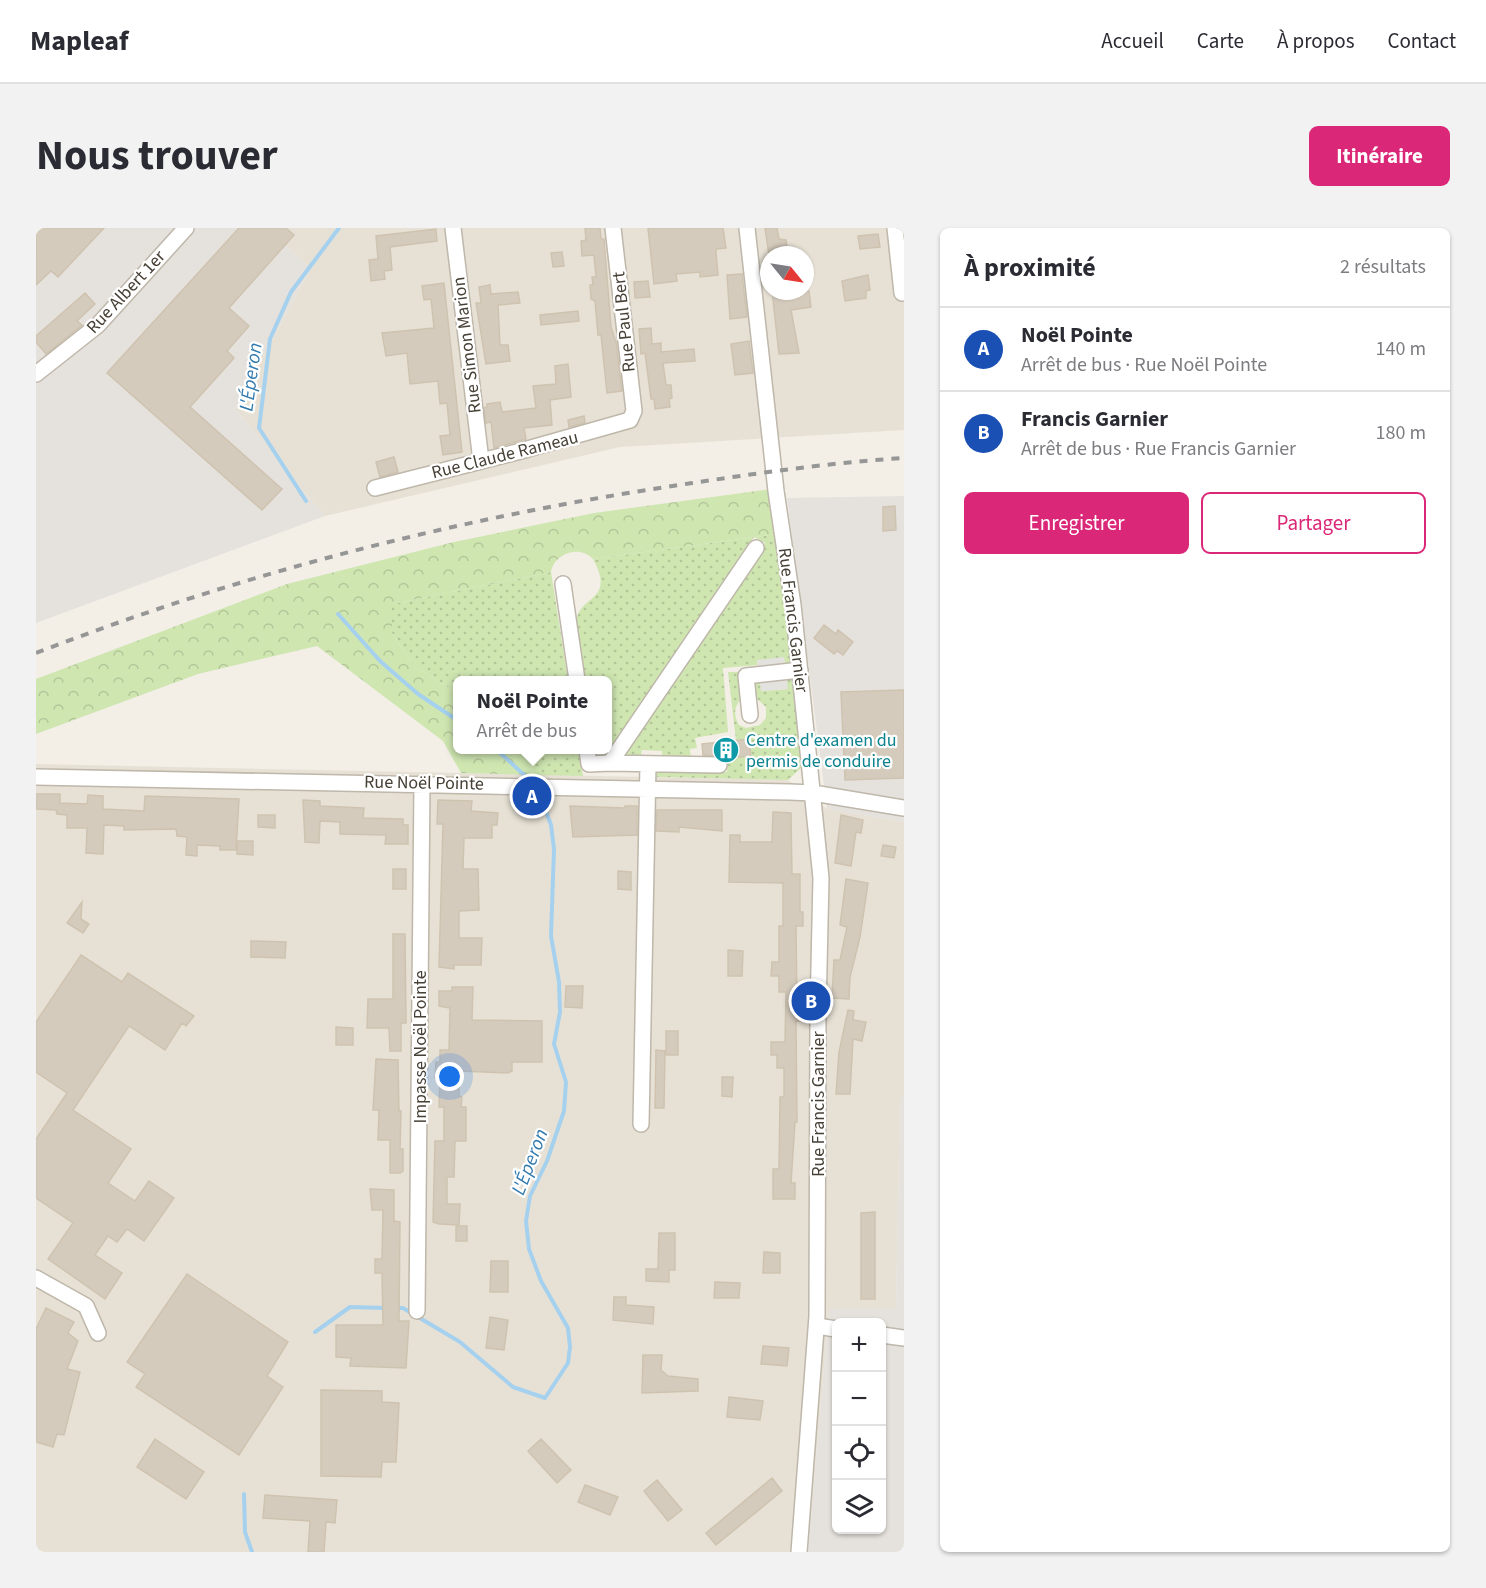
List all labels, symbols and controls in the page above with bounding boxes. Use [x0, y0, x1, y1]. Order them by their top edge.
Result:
text: Mapleaf [30, 21, 129, 61]
text: Accueil [1101, 26, 1164, 56]
text: Carte [1197, 26, 1244, 56]
text: À propos [1277, 26, 1354, 56]
text: Contact [1387, 26, 1456, 56]
text: Nous trouver [36, 126, 278, 186]
button: Itinéraire [1309, 126, 1450, 186]
street label: Rue Albert 1er [81, 244, 172, 339]
north arrow [760, 246, 814, 300]
text: À proximité [964, 249, 1096, 286]
text: 2 résultats [1340, 253, 1426, 281]
street label: Rue Paul Bert [606, 271, 642, 373]
street label: Rue Simon Marion [446, 275, 488, 415]
text: Noël Pointe [1021, 319, 1133, 351]
text: A [978, 335, 989, 363]
text: 140 m [1376, 335, 1426, 363]
water label: L'Éperon [232, 341, 270, 413]
text: Arrêt de bus · Rue Noël Pointe [1021, 351, 1267, 379]
text: Francis Garnier [1021, 403, 1168, 435]
text: B [977, 419, 990, 447]
text: 180 m [1376, 419, 1426, 447]
street label: Rue Claude Rameau [429, 425, 581, 485]
text: Arrêt de bus · Rue Francis Garnier [1021, 435, 1296, 463]
button: Enregistrer [964, 492, 1189, 554]
button: Partager [1201, 492, 1426, 554]
street label: Rue Francis Garnier [772, 546, 814, 694]
popup [453, 676, 612, 754]
text: Noël Pointe [477, 685, 588, 717]
text: Arrêt de bus [477, 717, 577, 745]
place label: Centre d'examen du permis de conduire [746, 728, 896, 774]
building icon: Centre d'examen du permis de conduire [711, 735, 741, 765]
street label: Rue Noël Pointe [364, 769, 484, 797]
pin: A [512, 774, 552, 818]
street label: Impasse Noël Pointe [408, 970, 433, 1124]
pin: B [792, 978, 830, 1024]
street label: Rue Francis Garnier [806, 1031, 831, 1177]
your location [435, 1062, 464, 1091]
water label: L'Éperon [505, 1125, 555, 1199]
map controls [832, 1318, 886, 1534]
button: + [832, 1318, 886, 1372]
button: − [832, 1372, 886, 1426]
button: locate [832, 1426, 886, 1480]
button: layers [832, 1480, 886, 1534]

